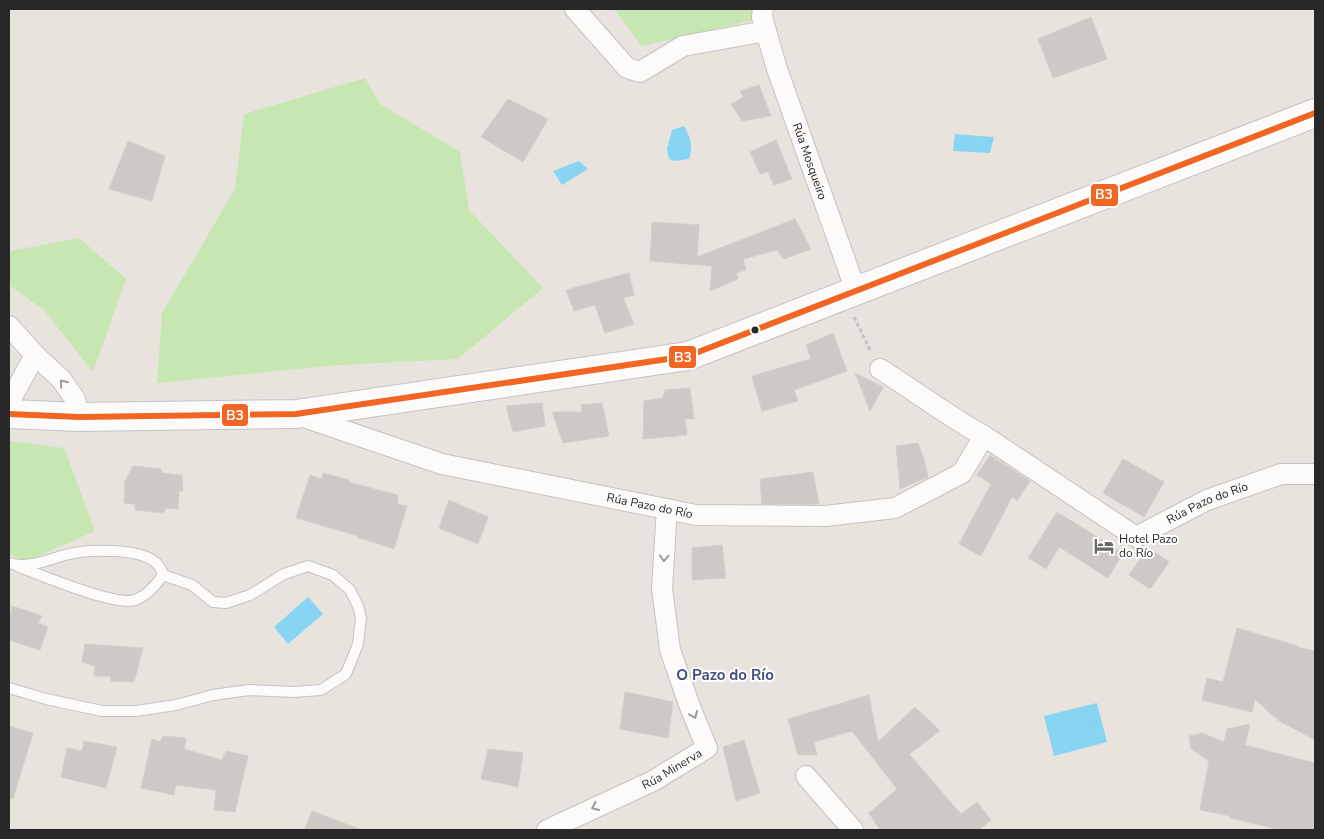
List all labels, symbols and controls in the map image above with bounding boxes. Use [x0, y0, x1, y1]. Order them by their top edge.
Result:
street label: Rúa Mosqueiro [789, 120, 831, 202]
line badge: B3 [1090, 183, 1119, 207]
text: B3 [1095, 185, 1113, 204]
unlabelled marker [750, 325, 760, 335]
line badge: B3 [668, 345, 697, 369]
text: B3 [674, 348, 692, 367]
one-way arrow [60, 379, 69, 388]
line badge: B3 [221, 403, 249, 427]
text: B3 [226, 406, 244, 425]
street label: Rúa Pazo do Río [1164, 478, 1250, 528]
street label: Rúa Pazo do Río [605, 489, 694, 522]
place label: Hotel Pazo do Río [1119, 531, 1178, 561]
hotel icon: Hotel Pazo do Río [1093, 535, 1115, 557]
one-way arrow [658, 554, 669, 562]
district label: O Pazo do Río [676, 665, 774, 685]
one-way arrow [687, 710, 698, 719]
street label: Rúa Minerva [639, 745, 705, 793]
one-way arrow [591, 801, 600, 811]

